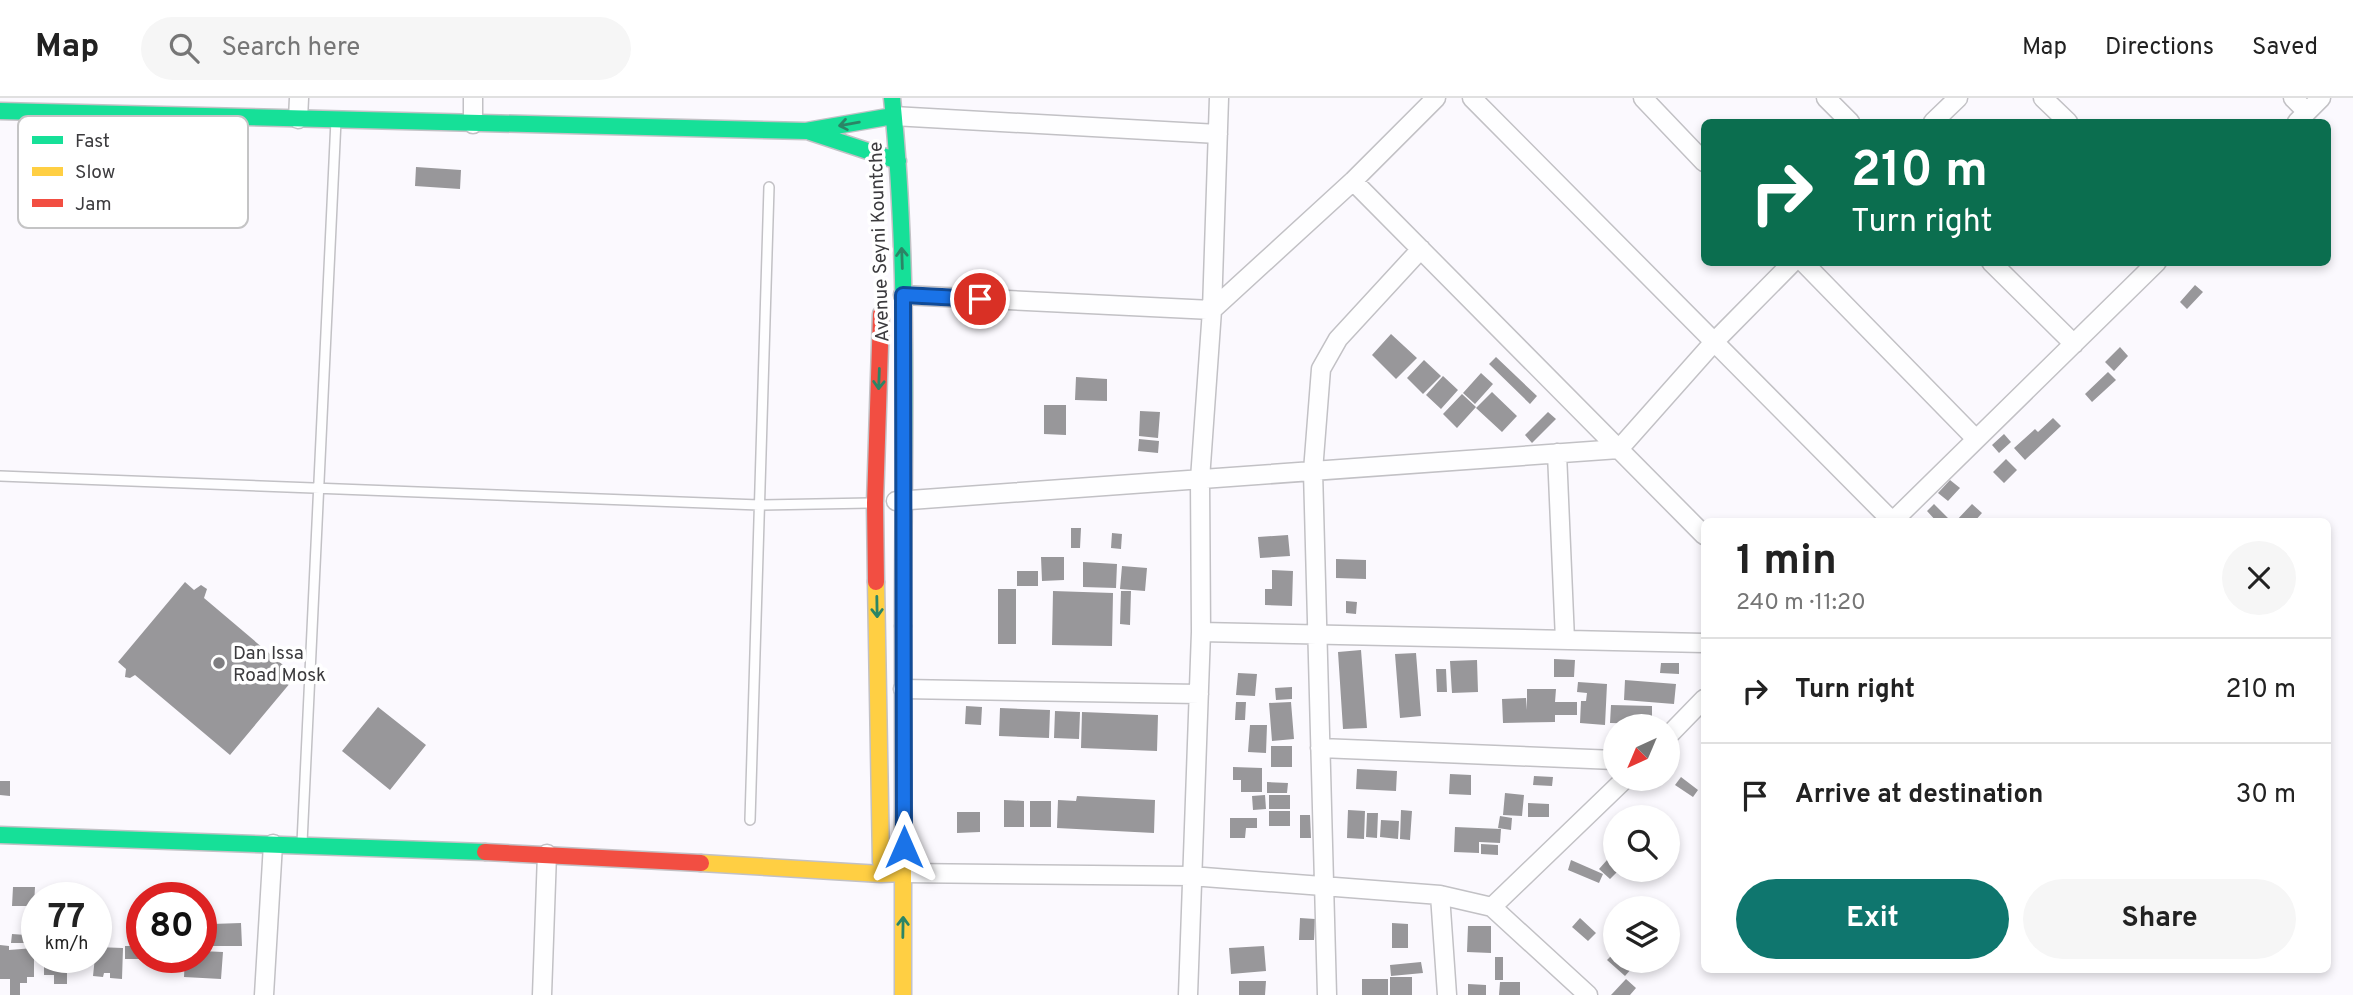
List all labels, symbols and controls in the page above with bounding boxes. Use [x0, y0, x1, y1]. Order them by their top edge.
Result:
search box [141, 17, 631, 80]
text: Map [35, 27, 99, 69]
icon: search [165, 29, 203, 67]
text: Search here [221, 32, 360, 65]
text: Map [2022, 33, 2067, 63]
text: Directions [2105, 33, 2214, 63]
text: Saved [2252, 33, 2318, 63]
legend [18, 116, 248, 228]
one-way arrow [838, 117, 861, 131]
text: Fast [75, 130, 110, 154]
street label: Avenue Seyni Kountche [865, 141, 895, 343]
text: 210 m [1851, 142, 1988, 204]
icon: right [1736, 147, 1827, 238]
text: Slow [75, 161, 115, 185]
text: Jam [75, 193, 112, 217]
text: Turn right [1851, 203, 1993, 243]
one-way arrow [895, 247, 909, 270]
pin [950, 269, 1010, 329]
icon: arrive [961, 280, 999, 318]
one-way arrow [872, 368, 886, 391]
text: 1 min [1736, 536, 1837, 589]
button: close [2222, 541, 2296, 615]
text: 240 m · 11:20 [1736, 589, 1866, 618]
one-way arrow [870, 595, 884, 618]
place label: Dan Issa Road Mosk [233, 642, 326, 688]
marker: Dan Issa Road Mosk [211, 655, 227, 671]
icon: right [1736, 672, 1774, 710]
text: Turn right [1795, 674, 1915, 707]
text: 210 m [2226, 674, 2296, 707]
north arrow [1603, 714, 1680, 791]
map controls [1603, 714, 1680, 973]
icon: arrive [1736, 777, 1774, 815]
text: Arrive at destination [1795, 779, 2043, 812]
text: 30 m [2236, 779, 2296, 812]
button: search [1603, 805, 1680, 882]
position arrow [867, 810, 941, 884]
button: Exit [1736, 879, 2009, 959]
button: Share [2023, 879, 2296, 959]
speed limit sign: 80 [126, 882, 217, 973]
text: 77 [48, 896, 85, 940]
button: layers [1603, 896, 1680, 973]
one-way arrow [896, 916, 910, 939]
text: km/h [45, 933, 88, 956]

